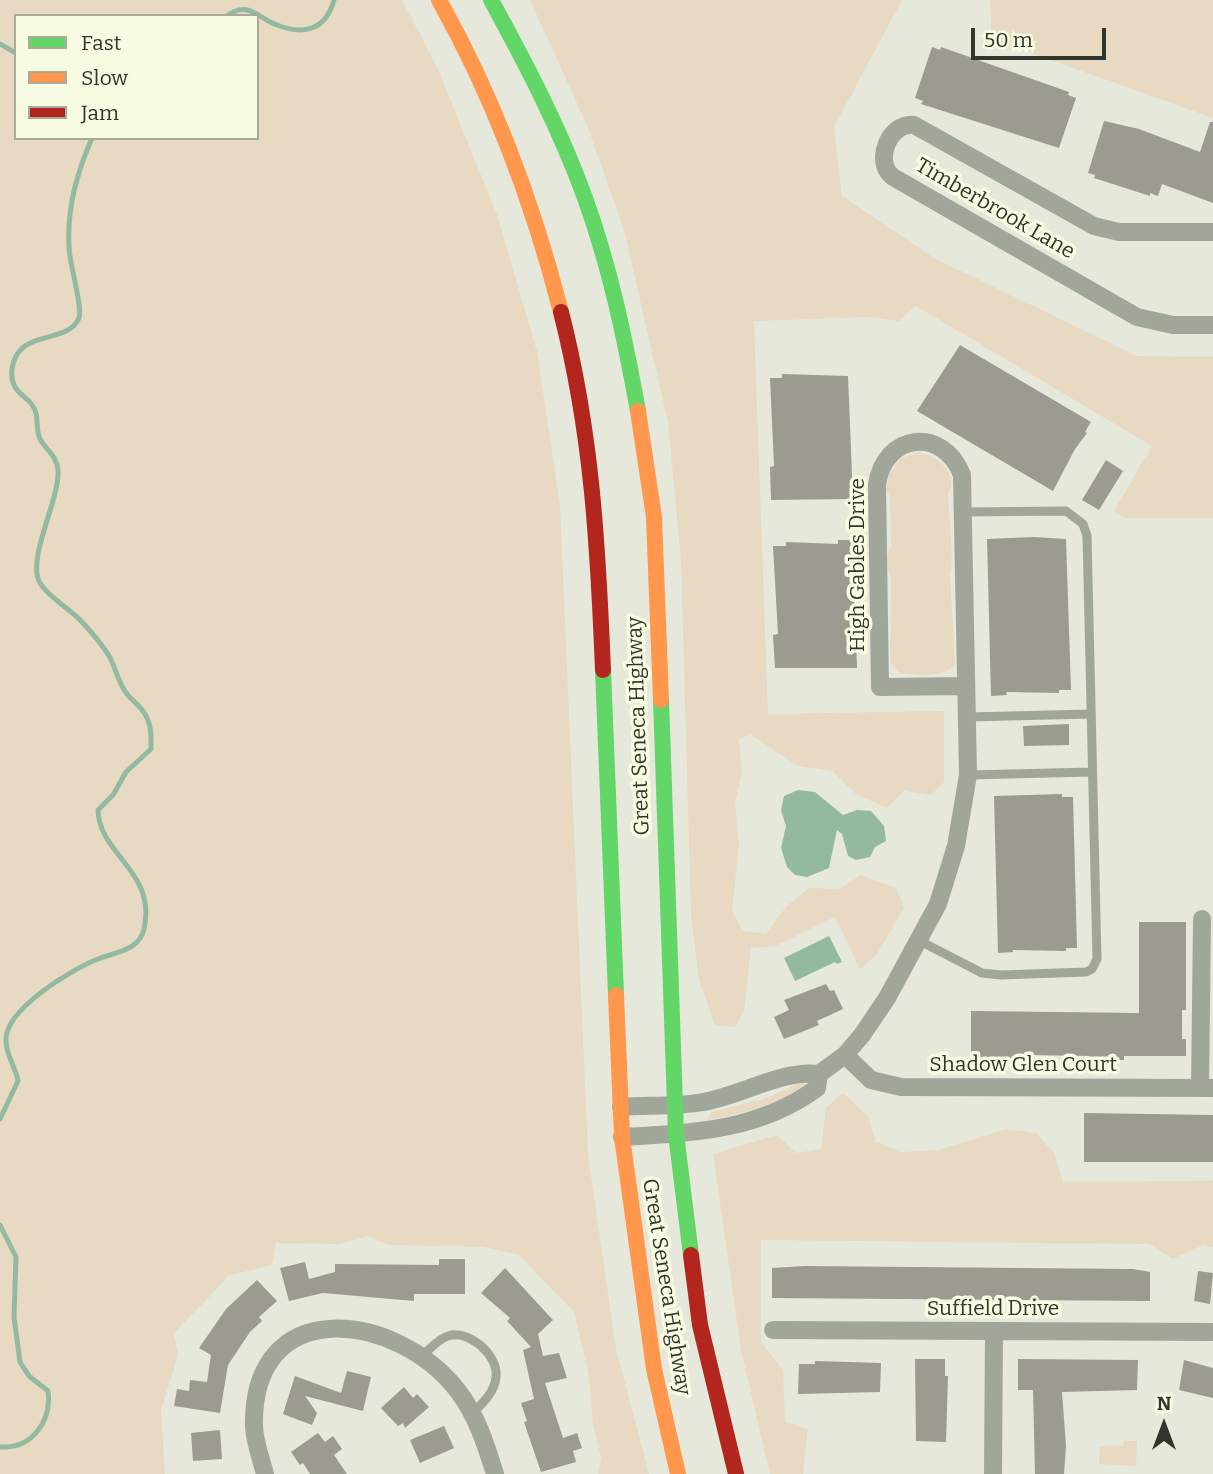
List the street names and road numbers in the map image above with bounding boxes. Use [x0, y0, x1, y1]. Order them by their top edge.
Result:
street label: Timberbrook Lane [911, 153, 1079, 265]
street label: High Gables Drive [845, 478, 871, 652]
street label: Great Seneca Highway [623, 616, 655, 836]
street label: Shadow Glen Court [929, 1052, 1117, 1078]
street label: Great Seneca Highway [636, 1177, 696, 1397]
street label: Suffield Drive [927, 1296, 1059, 1322]

